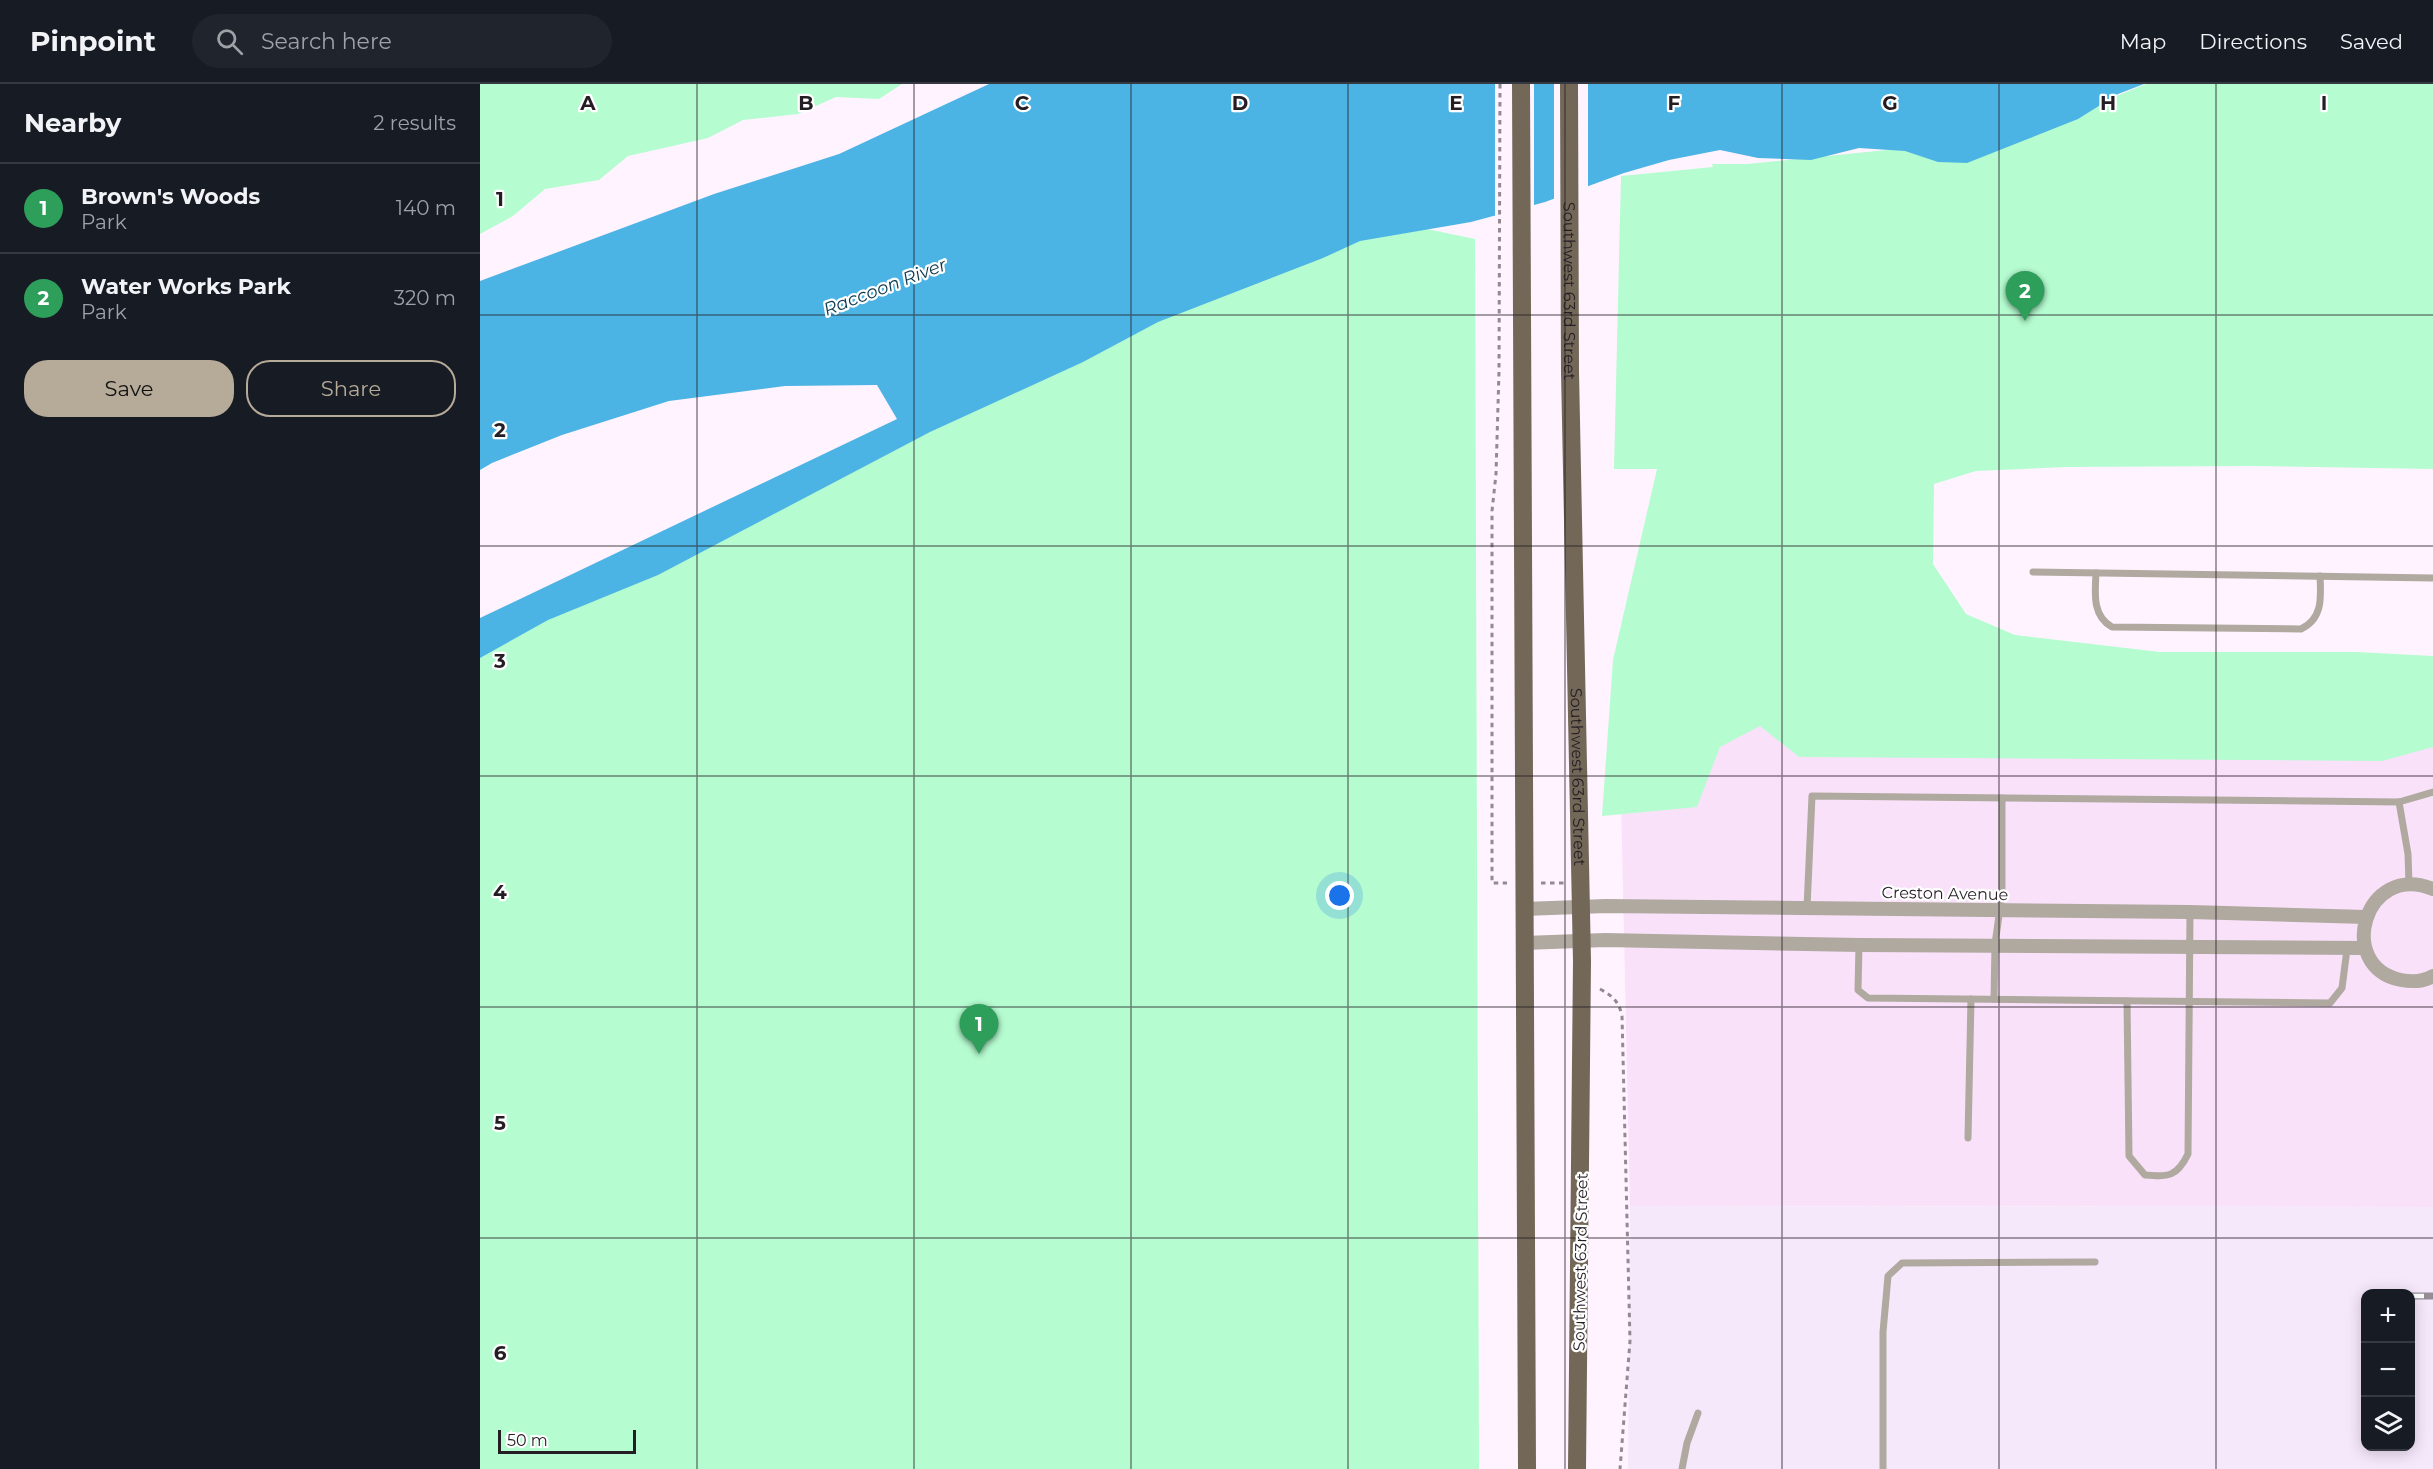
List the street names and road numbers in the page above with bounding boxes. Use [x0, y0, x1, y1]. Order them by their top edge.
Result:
street label: Southwest 63rd Street [1559, 202, 1579, 381]
street label: Southwest 63rd Street [1566, 688, 1589, 867]
street label: Creston Avenue [1882, 883, 2008, 904]
street label: Southwest 63rd Street [1569, 1172, 1592, 1351]

